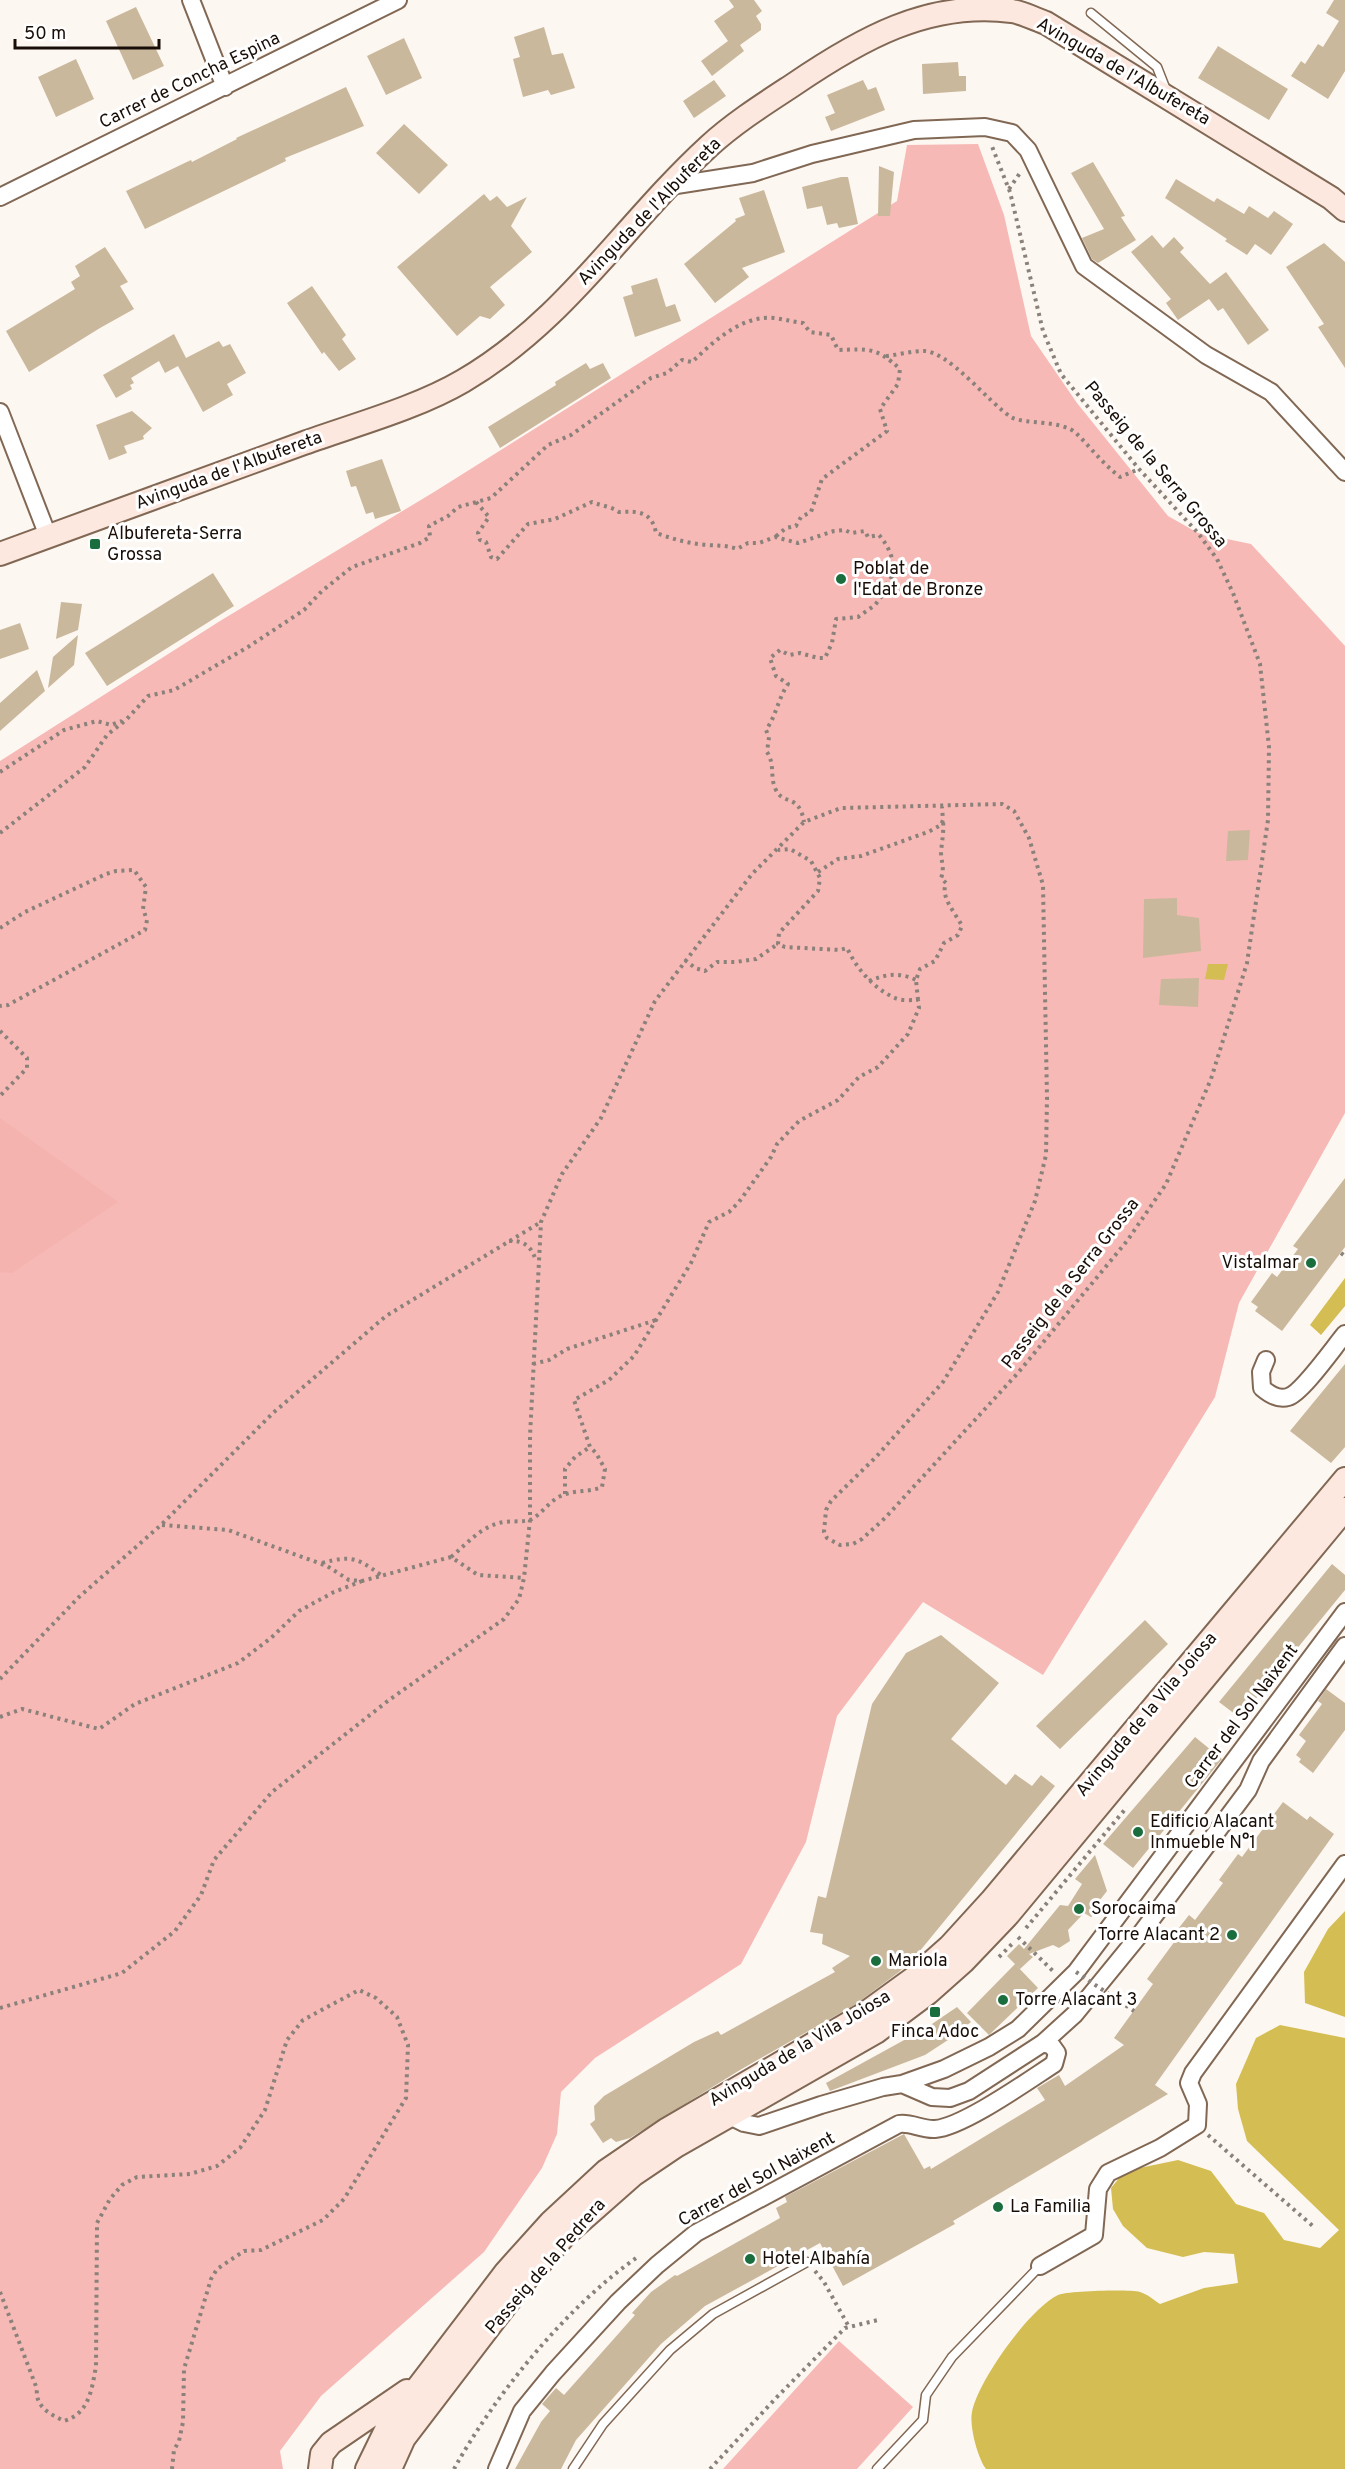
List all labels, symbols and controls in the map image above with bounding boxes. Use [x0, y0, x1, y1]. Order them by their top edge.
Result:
scale bar [15, 12, 159, 50]
street label: Avinguda de l'Albufereta [1032, 13, 1214, 131]
text: 50 m [24, 23, 66, 46]
street label: Carrer de Concha Espina [96, 27, 284, 135]
street label: Avinguda de l'Albufereta [573, 133, 727, 291]
street label: Passeig de la Serra Grossa [1078, 377, 1232, 553]
street label: Avinguda de l'Albufereta [133, 427, 325, 515]
place label: Albufereta-Serra Grossa [107, 523, 242, 567]
marker: Albufereta-Serra Grossa [88, 537, 102, 551]
place label: Poblat de l'Edat de Bronze [853, 558, 983, 602]
marker: Poblat de l'Edat de Bronze [834, 572, 848, 586]
street label: Passeig de la Serra Grossa [997, 1194, 1145, 1374]
place label: Vistalmar [1222, 1252, 1299, 1275]
marker: Vistalmar [1304, 1256, 1318, 1270]
street label: Avinguda de la Vila Joiosa [1071, 1628, 1223, 1802]
street label: Carrer del Sol Naixent [1180, 1640, 1304, 1794]
place label: Edificio Alacant Inmueble N°1 [1150, 1811, 1274, 1855]
marker: Edificio Alacant Inmueble N°1 [1131, 1825, 1145, 1839]
place label: Sorocaima [1091, 1898, 1176, 1921]
marker: Sorocaima [1072, 1902, 1086, 1916]
place label: Torre Alacant 2 [1097, 1924, 1220, 1947]
marker: Torre Alacant 2 [1225, 1928, 1239, 1942]
place label: Mariola [888, 1950, 947, 1973]
marker: Mariola [869, 1954, 883, 1968]
street label: Avinguda de la Vila Joiosa [705, 1986, 895, 2112]
place label: Torre Alacant 3 [1015, 1989, 1137, 2012]
marker: Torre Alacant 3 [996, 1993, 1010, 2007]
marker: Finca Adoc [928, 2005, 942, 2019]
place label: Finca Adoc [891, 2021, 979, 2044]
street label: Carrer del Sol Naixent [675, 2127, 839, 2233]
street label: Passeig de la Pedrera [481, 2194, 611, 2340]
place label: La Familia [1010, 2196, 1091, 2219]
marker: La Familia [991, 2200, 1005, 2214]
place label: Hotel Albahía [762, 2248, 870, 2271]
marker: Hotel Albahía [743, 2252, 757, 2266]

